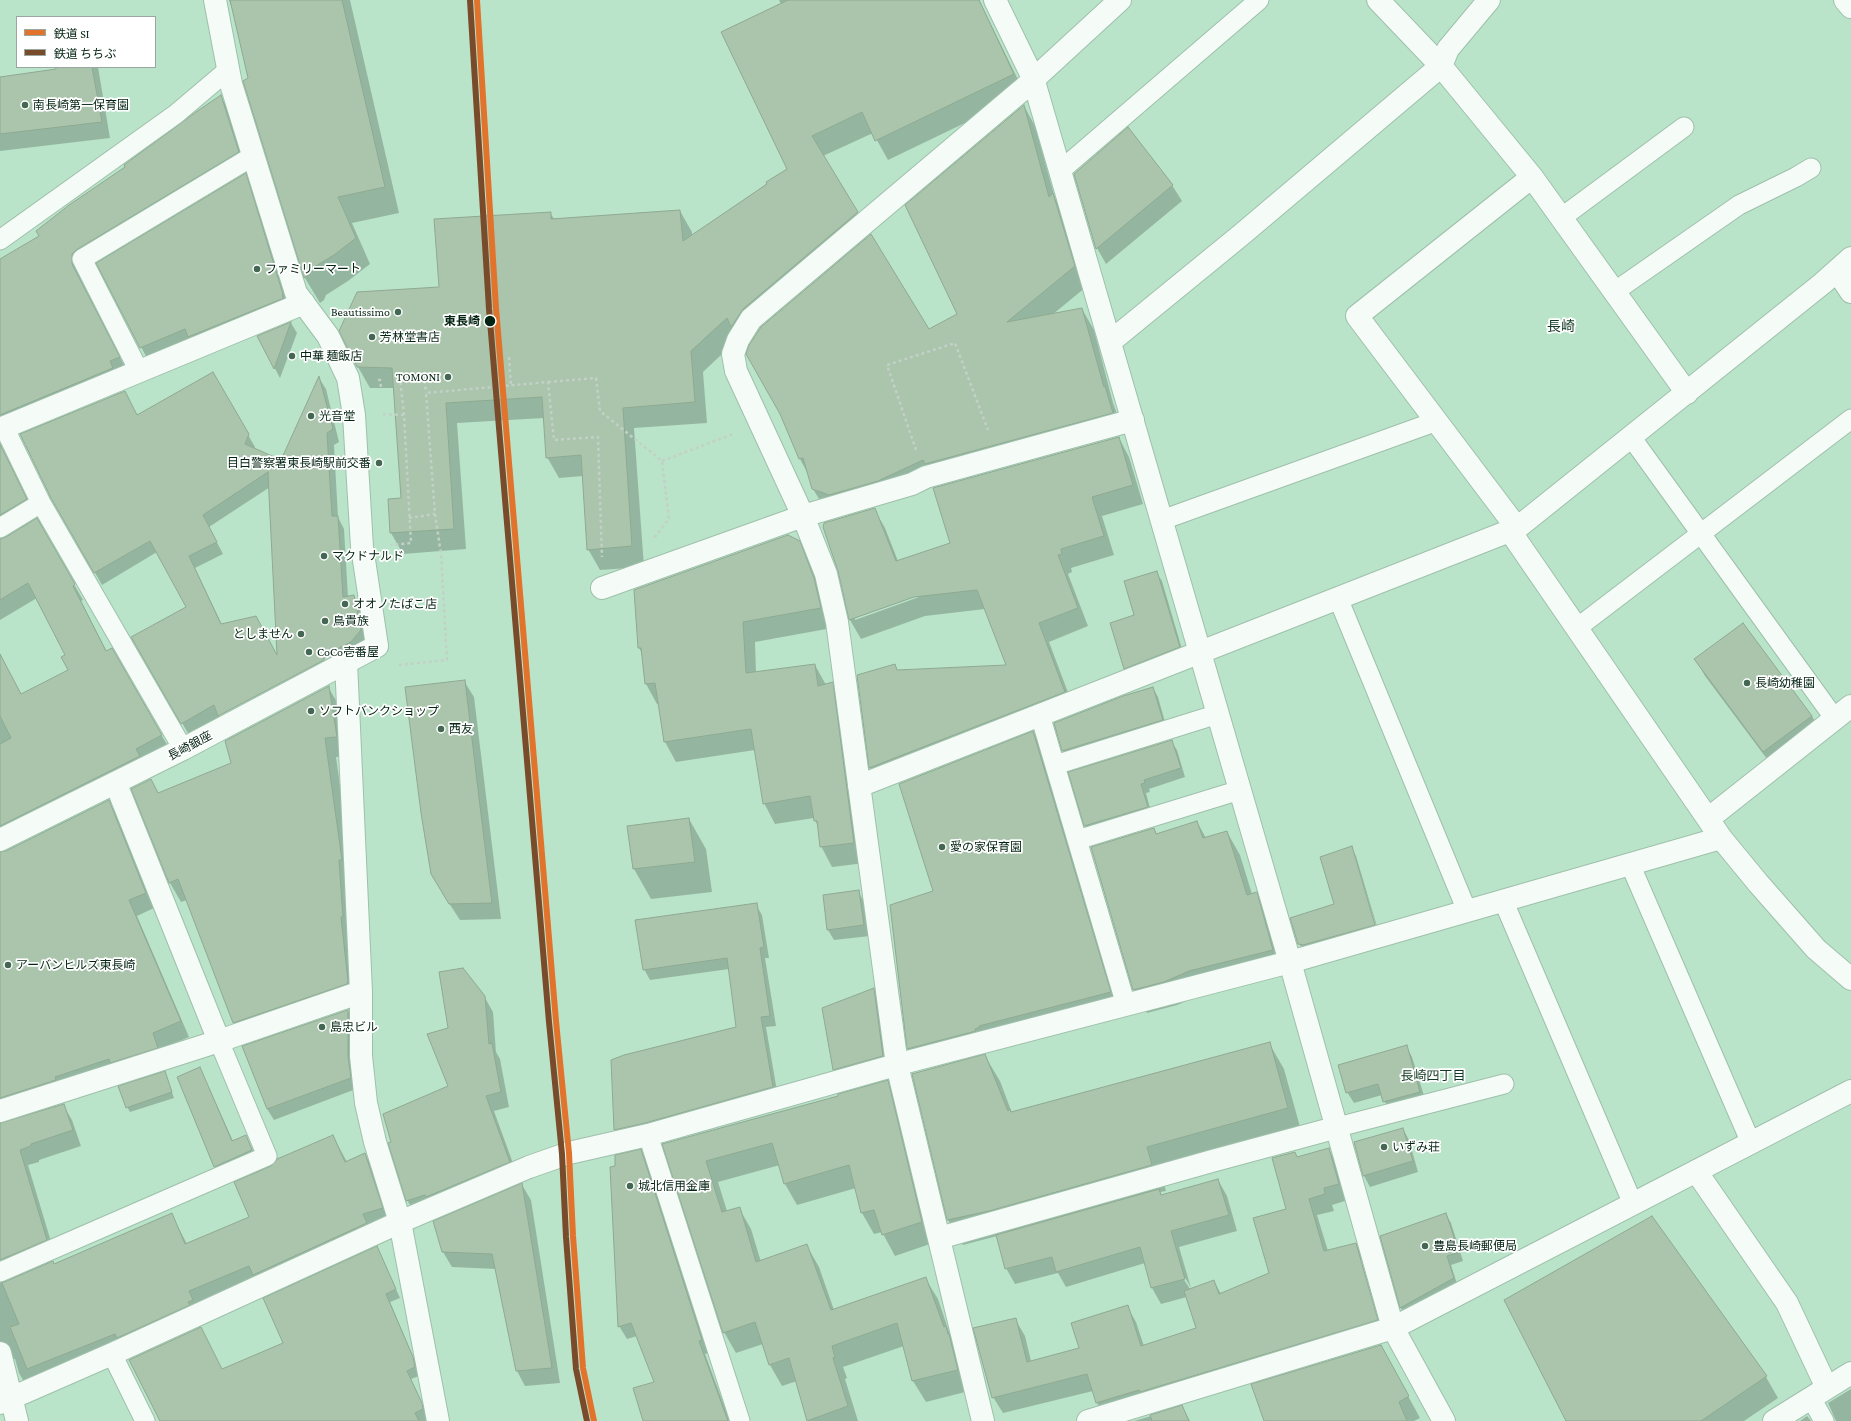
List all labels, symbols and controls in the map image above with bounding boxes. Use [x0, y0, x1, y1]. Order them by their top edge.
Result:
legend [16, 16, 156, 68]
text: 鉄道 SI [54, 27, 90, 41]
text: 鉄道 ちちぶ [54, 47, 116, 61]
place label: 南長崎第一保育園 [33, 98, 129, 112]
marker: 南長崎第一保育園 [20, 100, 30, 110]
place label: ファミリーマート [265, 262, 361, 276]
marker: ファミリーマート [252, 264, 262, 274]
place label: Beautissimo [331, 305, 390, 319]
marker: Beautissimo [393, 307, 403, 317]
place label: 東長崎 [444, 314, 480, 328]
marker: 東長崎 [483, 314, 497, 328]
district label: 長崎 [1547, 319, 1575, 335]
place label: 芳林堂書店 [380, 330, 440, 344]
marker: 芳林堂書店 [367, 332, 377, 342]
place label: 中華 麺飯店 [300, 349, 362, 363]
marker: 中華 麺飯店 [287, 351, 297, 361]
place label: TOMONI [396, 370, 440, 384]
marker: TOMONI [443, 372, 453, 382]
place label: 光音堂 [319, 409, 355, 423]
marker: 光音堂 [306, 411, 316, 421]
place label: 目白警察署東長崎駅前交番 [227, 456, 371, 470]
marker: 目白警察署東長崎駅前交番 [374, 458, 384, 468]
place label: マクドナルド [332, 549, 404, 563]
marker: マクドナルド [319, 551, 329, 561]
place label: オオノたばこ店 [353, 597, 437, 611]
marker: オオノたばこ店 [340, 599, 350, 609]
place label: 鳥貴族 [333, 614, 369, 628]
marker: 鳥貴族 [320, 616, 330, 626]
place label: としません [233, 627, 293, 641]
marker: としません [296, 629, 306, 639]
place label: CoCo壱番屋 [317, 645, 379, 659]
marker: CoCo壱番屋 [304, 647, 314, 657]
place label: 長崎幼稚園 [1755, 676, 1815, 690]
marker: 長崎幼稚園 [1742, 678, 1752, 688]
place label: ソフトバンクショップ [319, 704, 439, 718]
marker: ソフトバンクショップ [306, 706, 316, 716]
place label: 西友 [449, 722, 473, 736]
marker: 西友 [436, 724, 446, 734]
street label: 長崎銀座 [165, 728, 215, 764]
place label: 愛の家保育園 [950, 840, 1022, 854]
marker: 愛の家保育園 [937, 842, 947, 852]
place label: アーバンヒルズ東長崎 [16, 958, 135, 972]
marker: アーバンヒルズ東長崎 [3, 960, 13, 970]
place label: 島忠ビル [330, 1020, 378, 1034]
marker: 島忠ビル [317, 1022, 327, 1032]
district label: 長崎四丁目 [1401, 1068, 1465, 1084]
place label: いずみ荘 [1392, 1140, 1440, 1154]
marker: いずみ荘 [1379, 1142, 1389, 1152]
place label: 城北信用金庫 [638, 1179, 710, 1193]
marker: 城北信用金庫 [625, 1181, 635, 1191]
place label: 豊島長崎郵便局 [1433, 1239, 1517, 1253]
marker: 豊島長崎郵便局 [1420, 1241, 1430, 1251]

